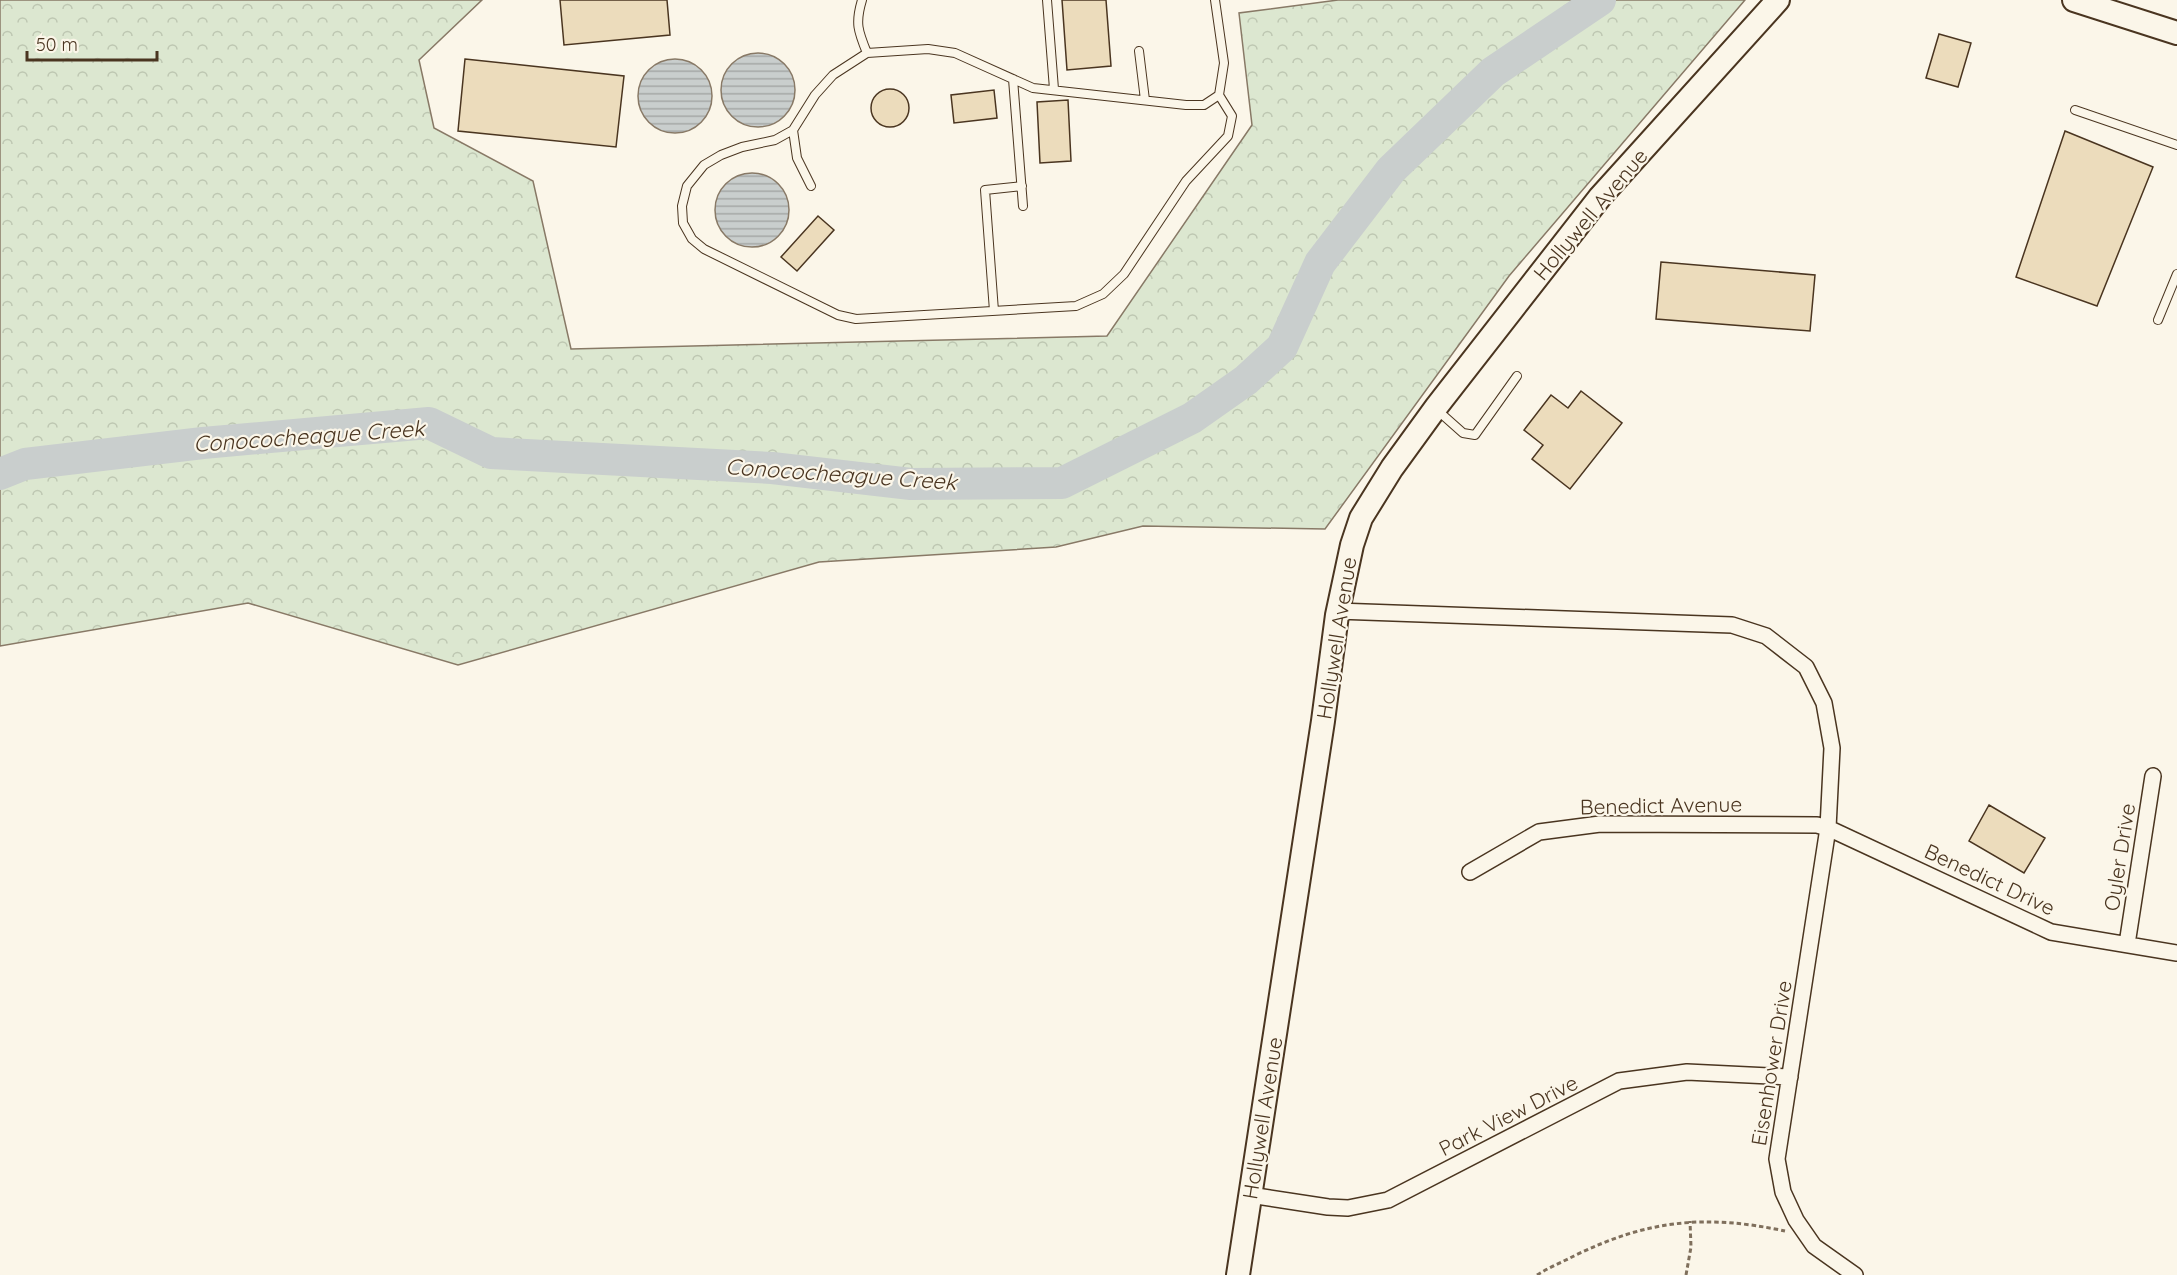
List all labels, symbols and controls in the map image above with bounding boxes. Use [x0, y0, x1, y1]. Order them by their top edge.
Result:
scale bar [27, 24, 158, 62]
text: 50 m [36, 33, 78, 56]
street label: Hollywell Avenue [1527, 143, 1653, 285]
water label: Conococheague Creek [193, 414, 428, 458]
water label: Conococheague Creek [725, 452, 960, 496]
street label: Hollywell Avenue [1310, 555, 1362, 721]
street label: Benedict Avenue [1580, 791, 1742, 819]
street label: Oyler Drive [2098, 801, 2140, 913]
street label: Benedict Drive [1921, 837, 2059, 921]
street label: Eisenhower Drive [1745, 979, 1797, 1147]
street label: Hollywell Avenue [1236, 1035, 1288, 1201]
street label: Park View Drive [1434, 1069, 1582, 1161]

